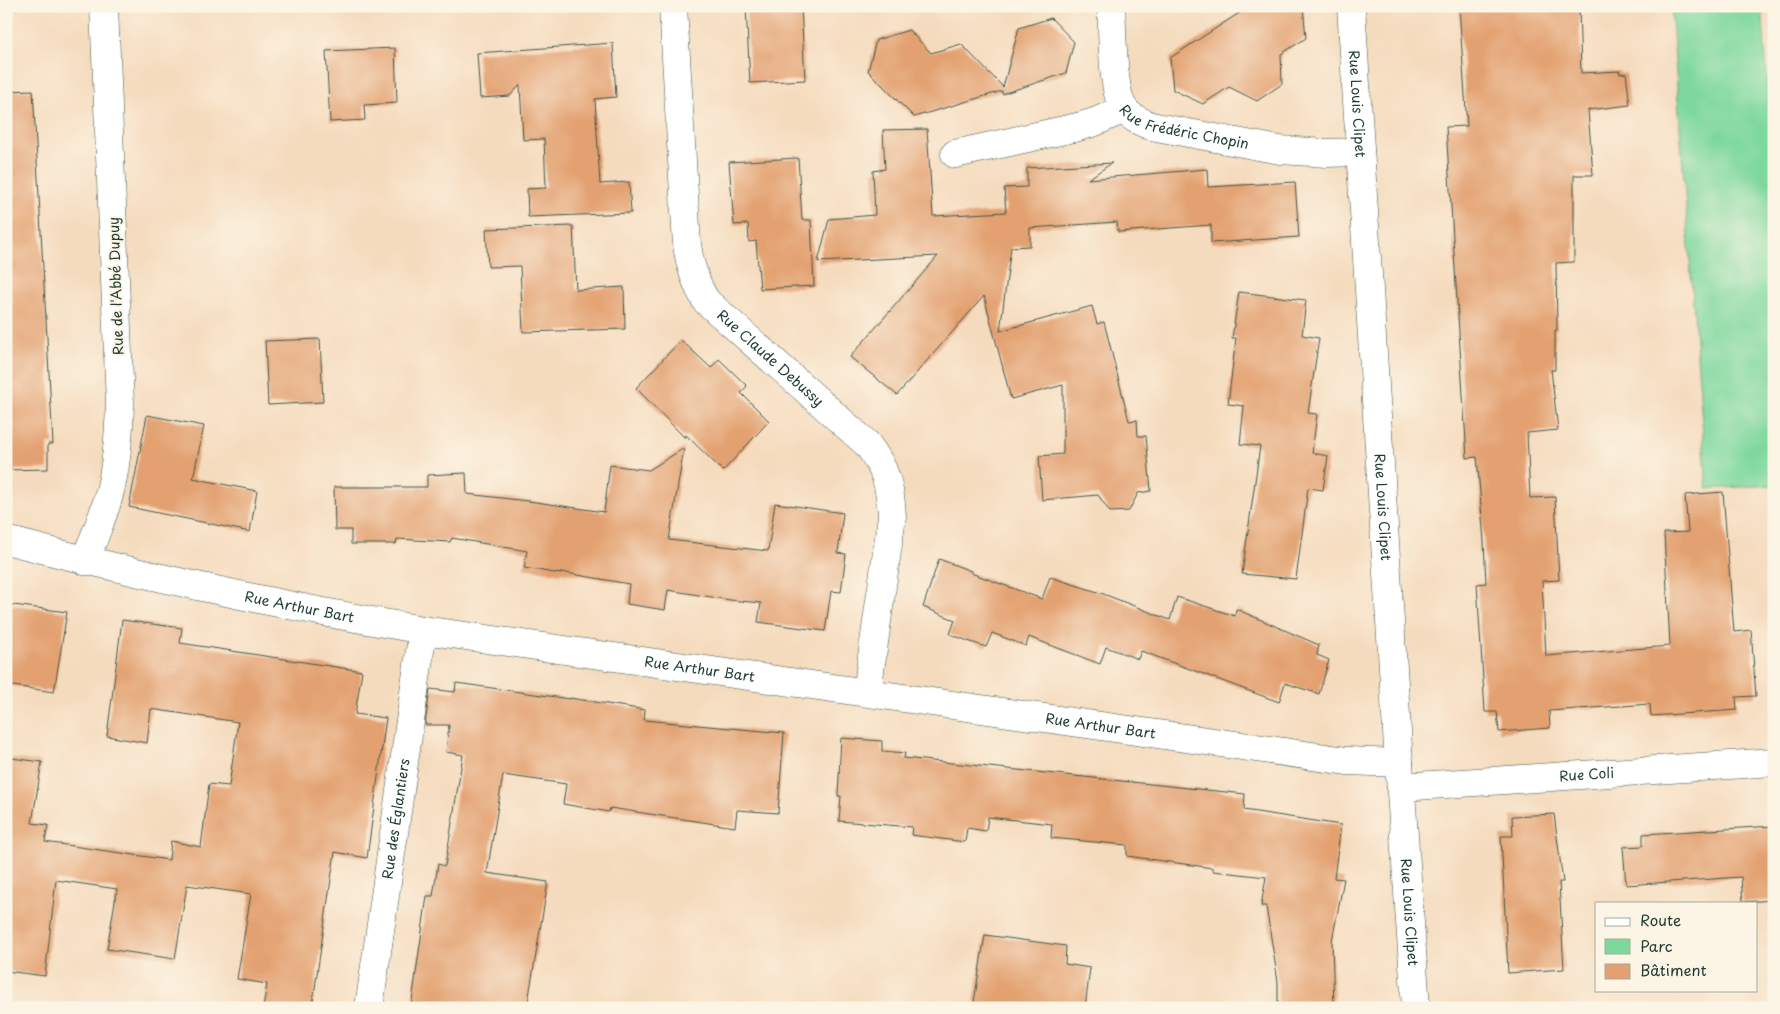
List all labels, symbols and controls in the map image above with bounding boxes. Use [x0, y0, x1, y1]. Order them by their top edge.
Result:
street label: Rue Louis Clipet [1344, 49, 1372, 158]
street label: Rue Frédéric Chopin [1115, 100, 1251, 154]
street label: Rue de l'Abbé Dupuy [103, 216, 128, 356]
street label: Rue Claude Debussy [713, 304, 829, 411]
street label: Rue Louis Clipet [1369, 453, 1397, 562]
street label: Rue Arthur Bart [243, 585, 356, 628]
street label: Rue Arthur Bart [643, 651, 756, 687]
street label: Rue Arthur Bart [1044, 707, 1157, 744]
street label: Rue des Églantiers [377, 757, 415, 880]
street label: Rue Coli [1558, 762, 1615, 786]
street label: Rue Louis Clipet [1396, 858, 1424, 967]
legend [1595, 902, 1758, 992]
text: Route [1640, 908, 1681, 931]
text: Parc [1640, 934, 1673, 957]
text: Bâtiment [1640, 958, 1707, 981]

